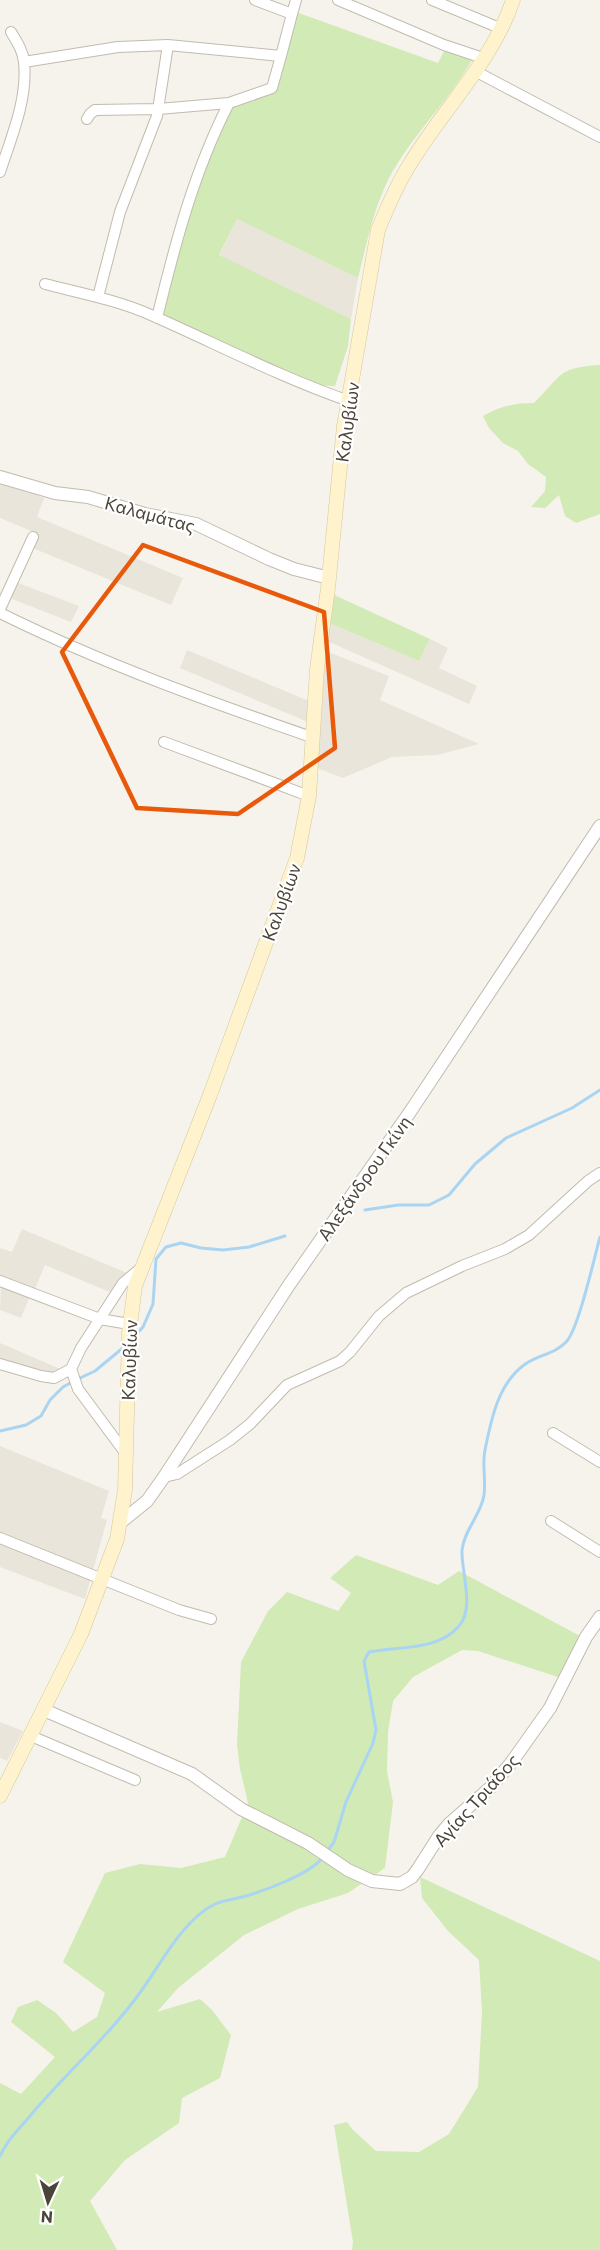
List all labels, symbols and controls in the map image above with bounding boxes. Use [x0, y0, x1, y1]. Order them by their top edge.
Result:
street label: Καλυβίων [330, 380, 364, 464]
street label: Καλαμάτας [102, 491, 198, 537]
street label: Καλυβίων [257, 860, 305, 944]
street label: Αλεξάνδρου Γκίνη [313, 1111, 415, 1245]
street label: Καλυβίων [117, 1319, 141, 1401]
street label: Αγίας Τριάδος [429, 1749, 523, 1851]
north arrow [18, 2172, 78, 2232]
text: N [40, 2208, 54, 2227]

